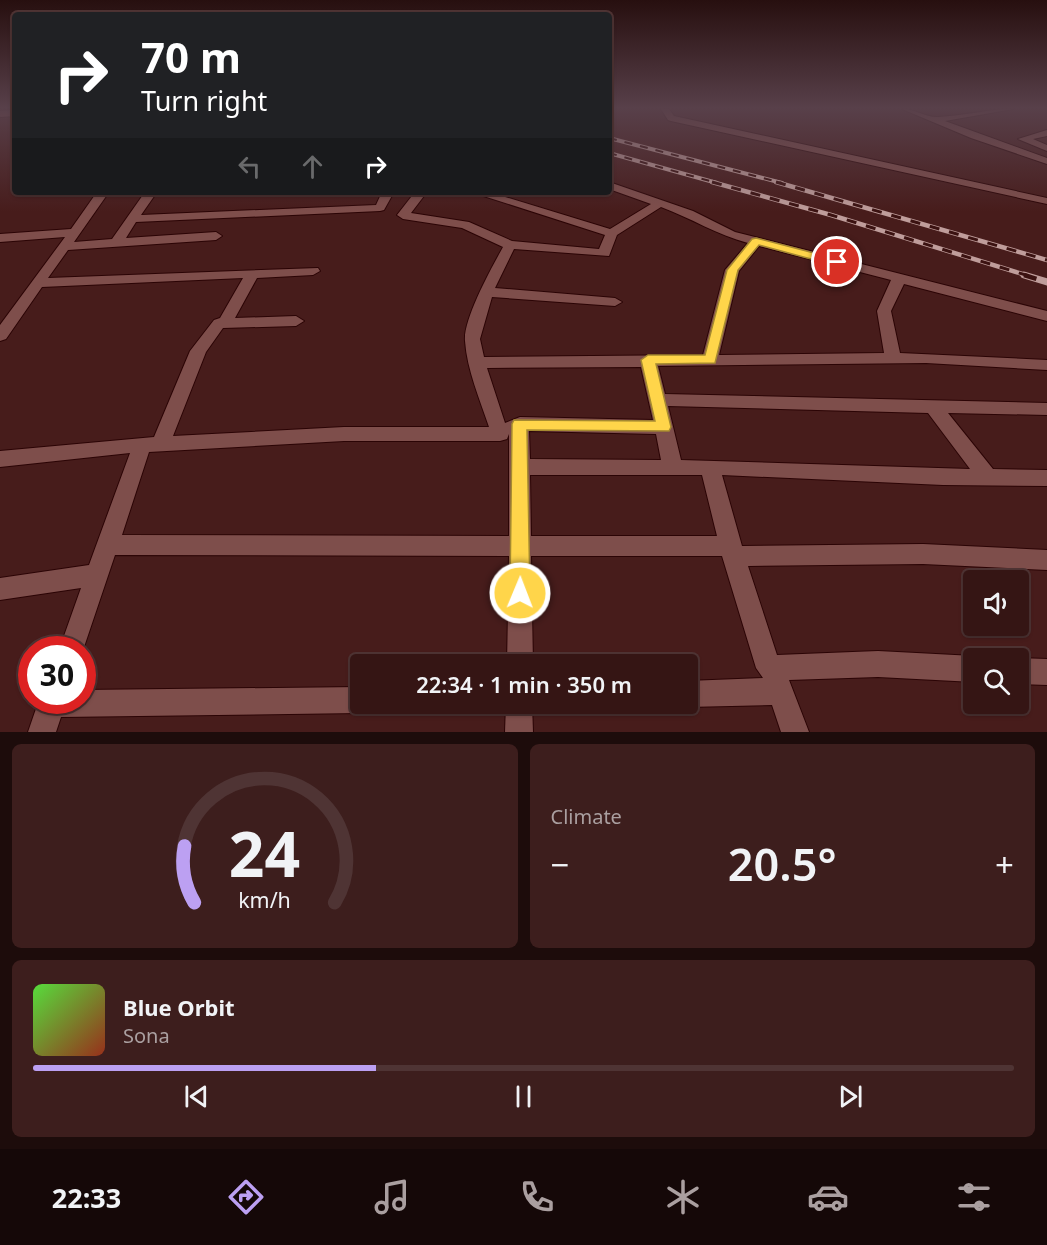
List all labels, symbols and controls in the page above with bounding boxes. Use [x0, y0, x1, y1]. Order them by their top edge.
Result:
text: 70 m [141, 28, 241, 85]
icon: right [42, 36, 120, 114]
text: Turn right [141, 82, 267, 119]
icon: left [233, 150, 266, 183]
icon: ahead [296, 150, 329, 183]
icon: right [359, 150, 392, 183]
pin [811, 236, 862, 287]
icon: arrive [820, 245, 853, 278]
position arrow [488, 561, 552, 625]
map controls [963, 570, 1029, 714]
button: sound [963, 570, 1029, 636]
speed limit sign: 30 [18, 636, 96, 714]
button: search [963, 648, 1029, 714]
text: 22:34 · 1 min · 350 m [416, 669, 632, 699]
text: Climate [551, 803, 622, 830]
text: 24 [229, 810, 300, 895]
text: 20.5° [728, 833, 837, 894]
text: − [551, 842, 569, 887]
text: + [995, 842, 1014, 887]
text: km/h [238, 885, 291, 914]
text: Blue Orbit [123, 992, 235, 1022]
text: Sona [123, 1022, 170, 1049]
icon: previous [180, 1080, 213, 1113]
icon: pause [507, 1080, 540, 1113]
icon: next [834, 1080, 867, 1113]
icon: directions [225, 1176, 267, 1218]
icon: music [371, 1176, 413, 1218]
icon: phone [516, 1176, 558, 1218]
icon: climate [662, 1176, 704, 1218]
icon: car [807, 1176, 849, 1218]
icon: filters [953, 1176, 995, 1218]
text: 22:33 [52, 1179, 121, 1216]

